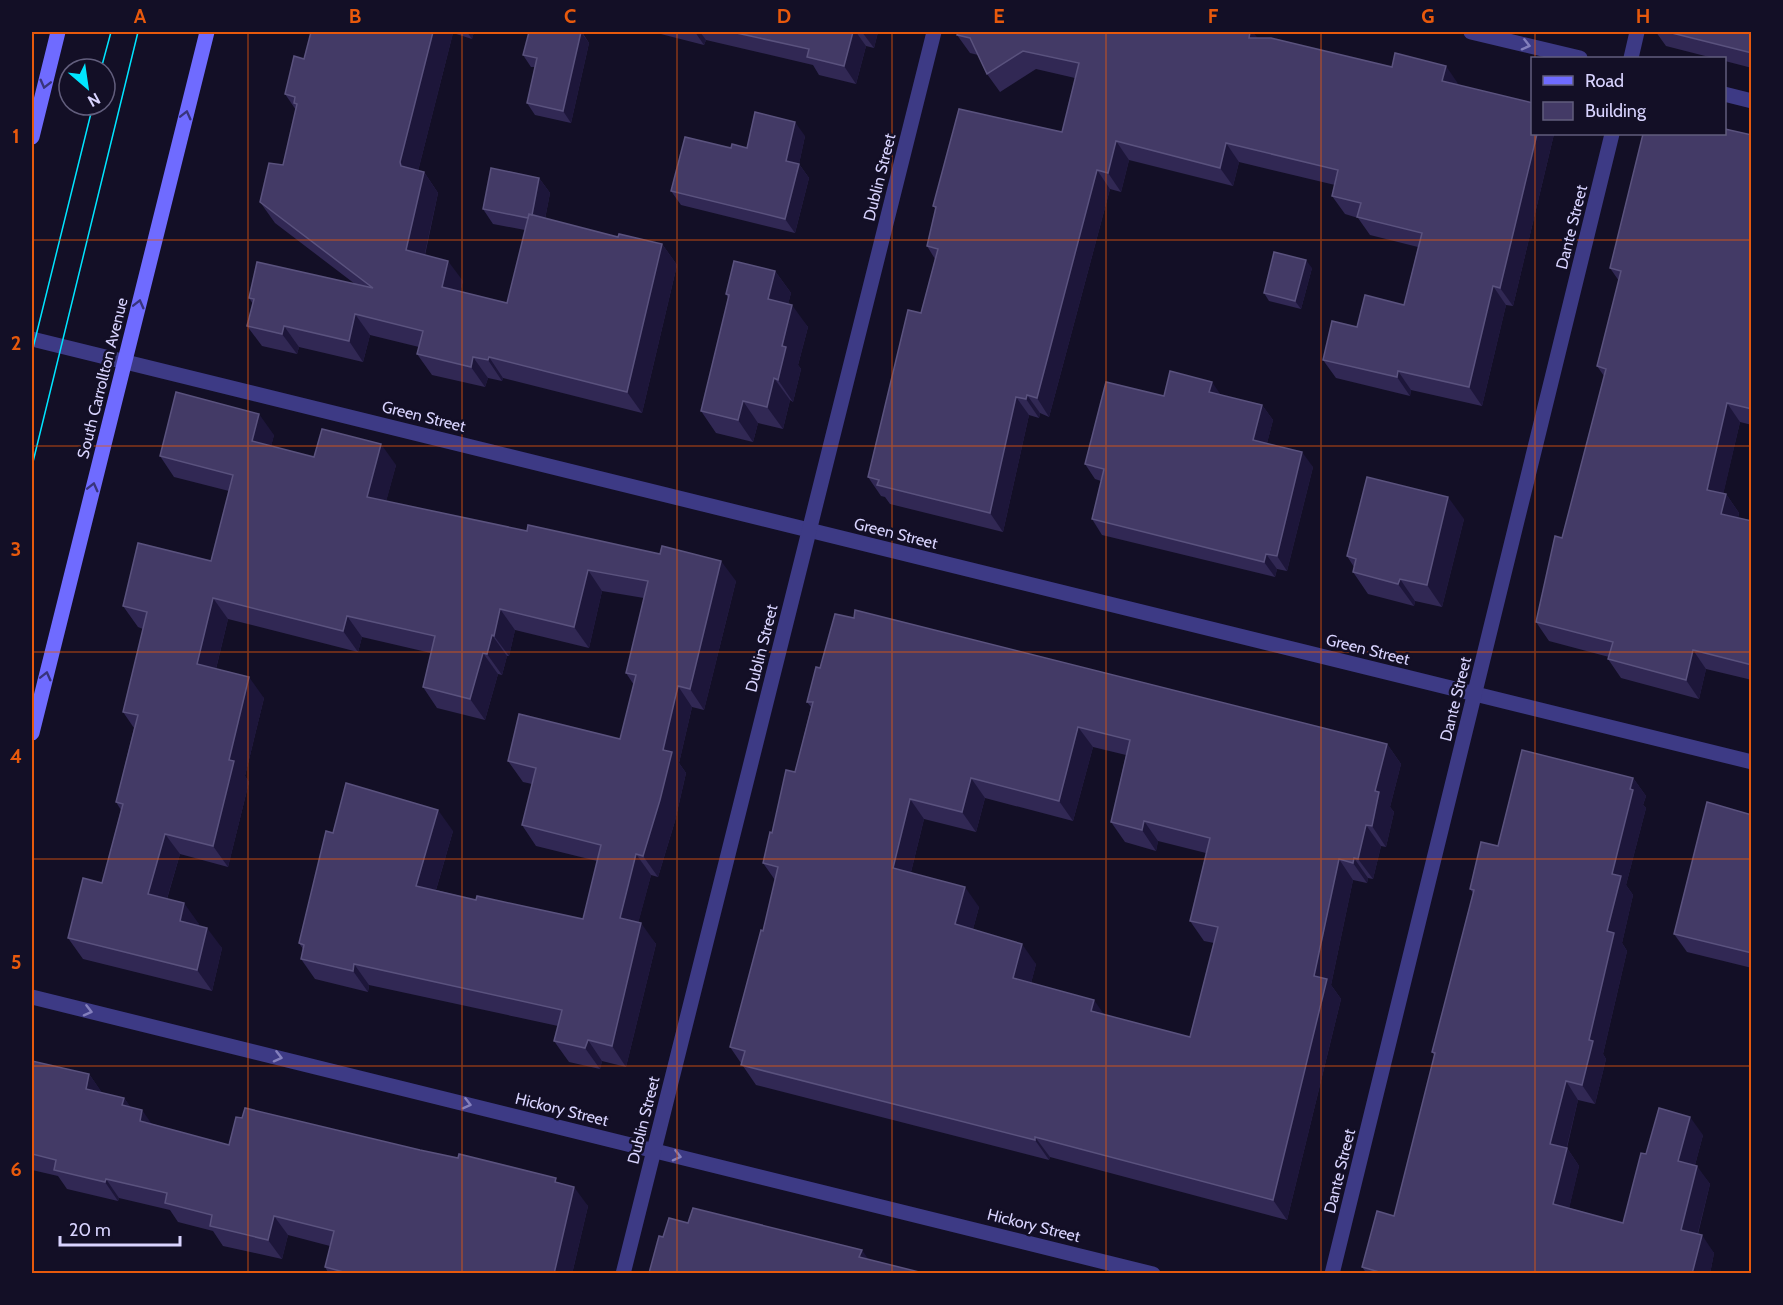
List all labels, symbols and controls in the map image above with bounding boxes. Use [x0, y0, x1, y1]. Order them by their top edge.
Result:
text: A [134, 4, 147, 28]
text: B [349, 4, 361, 28]
text: C [564, 4, 576, 28]
text: D [777, 4, 791, 28]
text: E [993, 4, 1005, 28]
text: F [1208, 4, 1219, 28]
text: G [1421, 4, 1435, 28]
text: H [1636, 4, 1650, 28]
one-way arrow [1520, 38, 1530, 50]
north arrow [57, 57, 117, 117]
legend [1531, 57, 1726, 135]
text: Road [1585, 70, 1624, 92]
one-way arrow [39, 79, 52, 89]
text: N [84, 89, 104, 111]
text: Building [1585, 100, 1647, 122]
one-way arrow [179, 110, 192, 120]
text: 1 [12, 124, 20, 148]
street label: Dublin Street [859, 131, 900, 223]
street label: Dante Street [1552, 182, 1591, 271]
street label: South Carrollton Avenue [73, 296, 132, 461]
one-way arrow [131, 299, 144, 309]
text: 2 [11, 331, 21, 355]
street label: Green Street [380, 397, 468, 436]
one-way arrow [86, 482, 98, 493]
street label: Green Street [852, 514, 940, 553]
text: 3 [11, 537, 21, 561]
street label: Dublin Street [741, 602, 782, 694]
street label: Green Street [1324, 630, 1412, 669]
street label: Dante Street [1436, 654, 1475, 743]
one-way arrow [38, 672, 51, 682]
text: 4 [10, 744, 22, 768]
text: 5 [11, 950, 21, 974]
one-way arrow [83, 1003, 93, 1016]
one-way arrow [272, 1050, 282, 1063]
street label: Dublin Street [623, 1074, 664, 1166]
street label: Hickory Street [513, 1089, 611, 1130]
one-way arrow [462, 1097, 472, 1110]
street label: Dante Street [1320, 1126, 1359, 1215]
one-way arrow [671, 1148, 681, 1161]
text: 6 [10, 1157, 22, 1181]
street label: Hickory Street [985, 1205, 1083, 1246]
scale bar [60, 1209, 180, 1247]
text: 20 m [69, 1219, 111, 1241]

